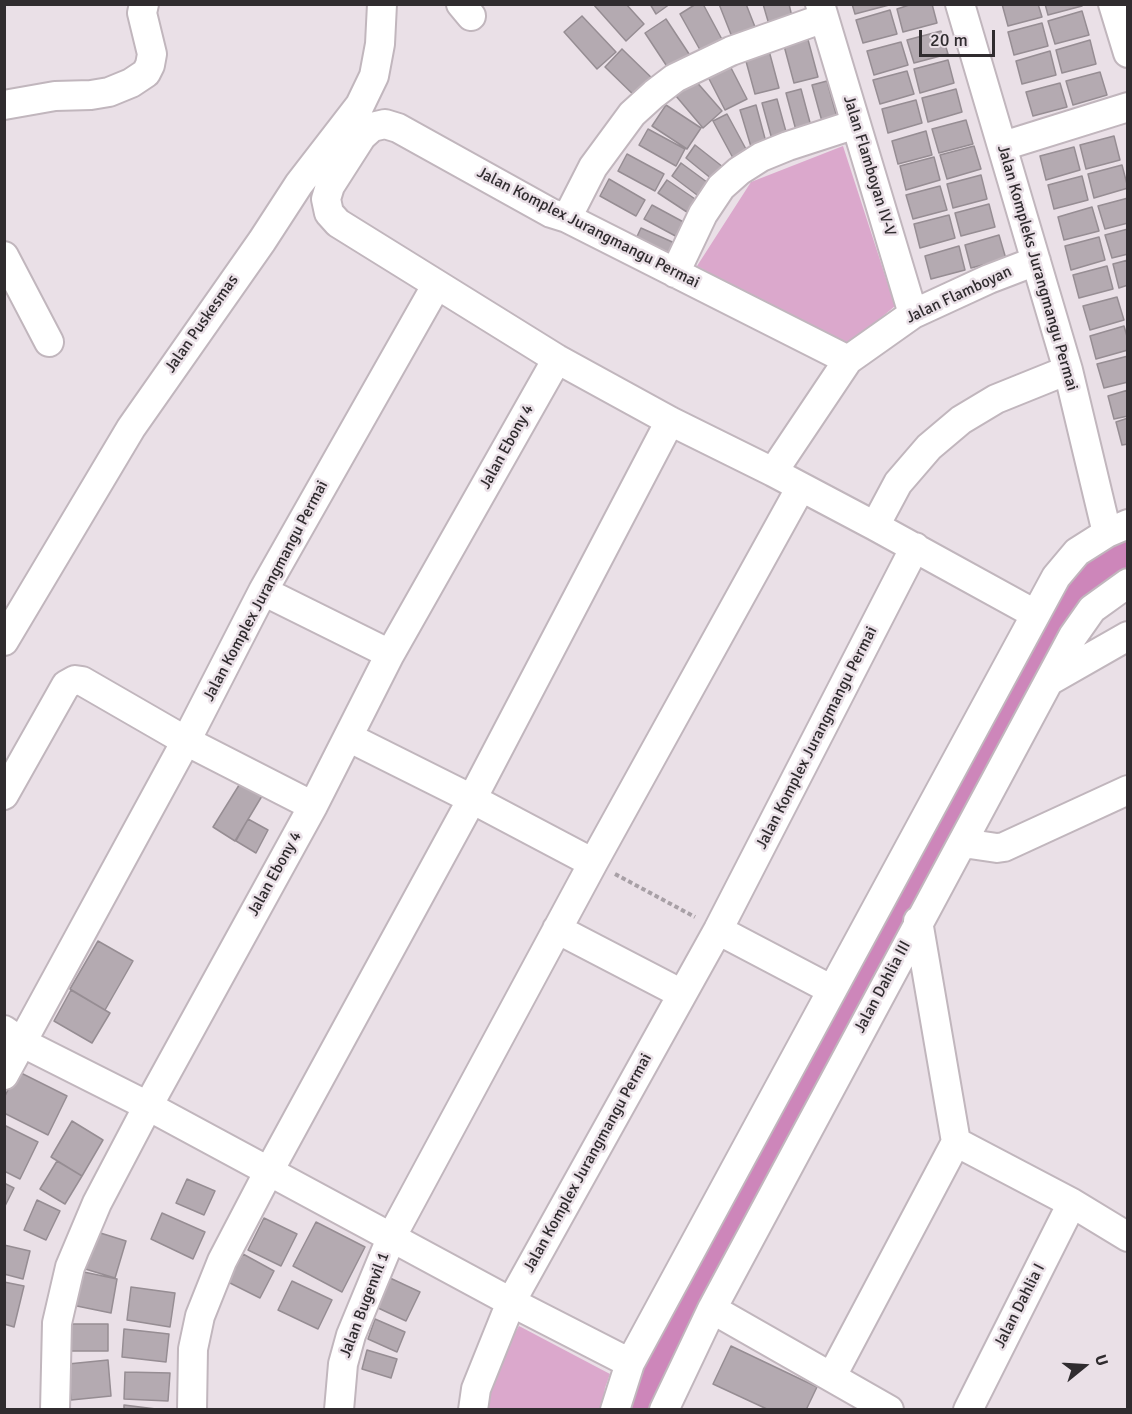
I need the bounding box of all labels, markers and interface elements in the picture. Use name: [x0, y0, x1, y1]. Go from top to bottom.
scale bar: [922, 18, 998, 56]
text: 20 m: [930, 29, 968, 51]
street label: Jalan Flamboyan IV-V: [839, 94, 899, 238]
street label: Jalan Kompleks Jurangmangu Permai: [993, 143, 1081, 393]
street label: Jalan Komplex Jurangmangu Permai: [473, 163, 703, 293]
street label: Jalan Flamboyan: [903, 262, 1015, 328]
street label: Jalan Puskesmas: [161, 271, 243, 377]
street label: Jalan Ebony 4: [476, 401, 538, 493]
street label: Jalan Komplex Jurangmangu Permai: [199, 477, 333, 705]
street label: Jalan Komplex Jurangmangu Permai: [752, 623, 882, 853]
street label: Jalan Ebony 4: [244, 828, 306, 920]
street label: Jalan Dahlia III: [851, 938, 915, 1036]
street label: Jalan Komplex Jurangmangu Permai: [520, 1050, 656, 1276]
street label: Jalan Bugenvil 1: [336, 1249, 394, 1361]
street label: Jalan Dahlia I: [991, 1261, 1049, 1351]
north arrow: [1054, 1336, 1114, 1396]
text: U: [1090, 1352, 1112, 1369]

